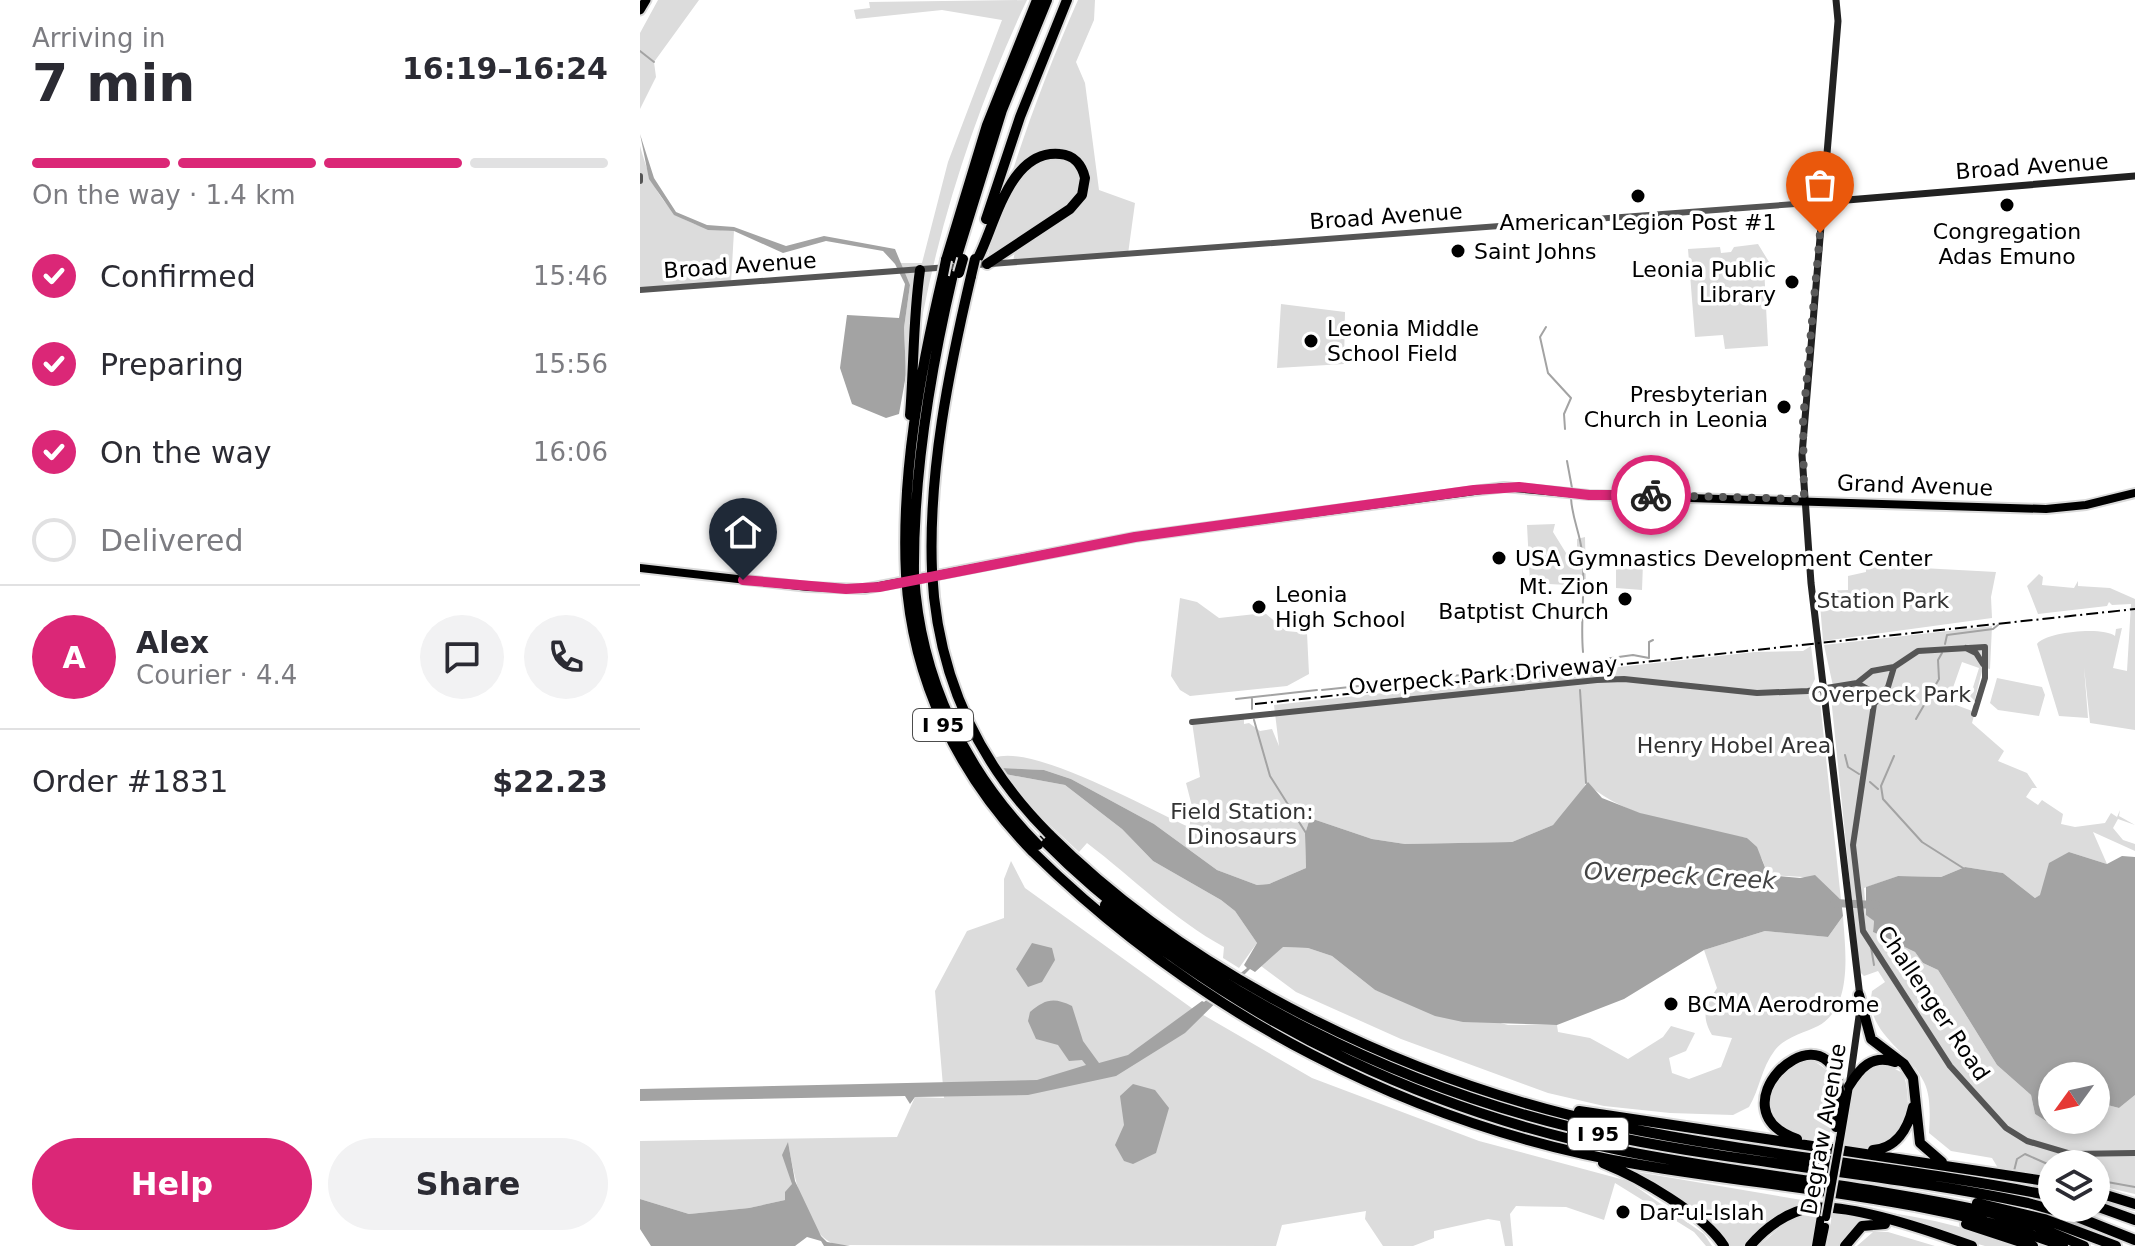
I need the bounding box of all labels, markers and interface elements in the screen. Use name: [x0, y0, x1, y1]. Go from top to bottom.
text: Arriving in: [32, 23, 166, 53]
text: 16:19–16:24: [402, 51, 608, 86]
text: 7 min: [32, 53, 195, 113]
street label: Broad Avenue: [1955, 149, 2109, 184]
pin: [1786, 151, 1854, 233]
icon: bag: [1798, 163, 1842, 207]
text: On the way · 1.4 km: [32, 180, 296, 210]
marker: American Legion Post #1: [1629, 187, 1647, 205]
marker: Congregation Adas Emuno: [1998, 196, 2016, 214]
street label: Broad Avenue: [1309, 199, 1463, 234]
place label: American Legion Post #1: [1499, 210, 1777, 235]
place label: Congregation Adas Emuno: [1933, 219, 2081, 269]
place label: Saint Johns: [1474, 239, 1596, 264]
marker: Saint Johns: [1449, 242, 1467, 260]
street label: Broad Avenue: [663, 248, 817, 283]
icon: check: [32, 254, 76, 298]
place label: Leonia Public Library: [1631, 257, 1776, 307]
text: Confirmed: [100, 259, 256, 294]
text: 15:46: [533, 261, 608, 291]
marker: Leonia Public Library: [1783, 273, 1801, 291]
place label: Leonia Middle School Field: [1327, 316, 1479, 366]
marker: Leonia Middle School Field: [1302, 332, 1320, 350]
icon: check: [32, 342, 76, 386]
text: Preparing: [100, 347, 244, 382]
text: 15:56: [533, 349, 608, 379]
place label: Presbyterian Church in Leonia: [1584, 382, 1768, 432]
marker: Presbyterian Church in Leonia: [1775, 398, 1793, 416]
icon: check: [32, 430, 76, 474]
text: On the way: [100, 435, 272, 470]
text: 16:06: [533, 437, 608, 467]
courier: [1611, 455, 1691, 535]
street label: Grand Avenue: [1836, 470, 1993, 501]
icon: bike: [1629, 473, 1673, 517]
pin: [709, 498, 777, 580]
icon: home: [721, 510, 765, 554]
text: Delivered: [100, 523, 244, 558]
place label: USA Gymnastics Development Center: [1515, 546, 1933, 571]
marker: USA Gymnastics Development Center: [1490, 549, 1508, 567]
place label: Mt. Zion Batptist Church: [1438, 574, 1609, 624]
place label: Leonia High School: [1275, 582, 1406, 632]
park label: Station Park: [1817, 588, 1950, 613]
marker: Mt. Zion Batptist Church: [1616, 590, 1634, 608]
marker: Leonia High School: [1250, 598, 1268, 616]
button: chat: [420, 615, 504, 699]
button: phone: [524, 615, 608, 699]
text: Alex: [136, 625, 209, 660]
text: A: [62, 640, 86, 675]
street label: Overpeck Park Driveway: [1347, 651, 1619, 700]
text: Courier · 4.4: [136, 660, 297, 690]
park label: Overpeck Park: [1811, 682, 1971, 707]
road number: I 95: [913, 709, 973, 741]
park label: Henry Hobel Area: [1637, 733, 1831, 758]
text: Order #1831: [32, 764, 228, 799]
text: $22.23: [492, 764, 608, 799]
park label: Field Station: Dinosaurs: [1170, 799, 1314, 849]
water label: Overpeck Creek: [1583, 857, 1778, 895]
street label: Challenger Road: [1873, 921, 1995, 1085]
place label: BCMA Aerodrome: [1687, 992, 1879, 1017]
marker: BCMA Aerodrome: [1662, 995, 1680, 1013]
street label: Degraw Avenue: [1796, 1041, 1851, 1217]
north arrow: [2038, 1062, 2110, 1134]
map controls: [2038, 1062, 2110, 1222]
road number: I 95: [1568, 1118, 1628, 1150]
button: Help: [32, 1138, 312, 1230]
button: Share: [328, 1138, 608, 1230]
button: layers: [2038, 1150, 2110, 1222]
place label: Dar-ul-Islah: [1639, 1200, 1764, 1225]
marker: Dar-ul-Islah: [1614, 1203, 1632, 1221]

